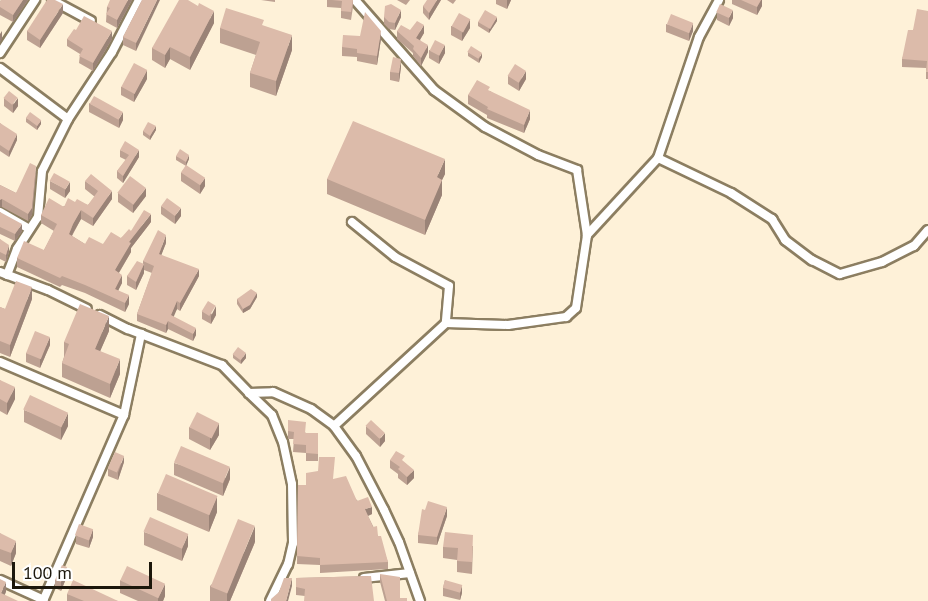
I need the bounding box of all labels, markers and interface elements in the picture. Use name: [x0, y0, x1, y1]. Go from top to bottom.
scale bar: [15, 550, 154, 588]
text: 100 m: [23, 561, 72, 584]

